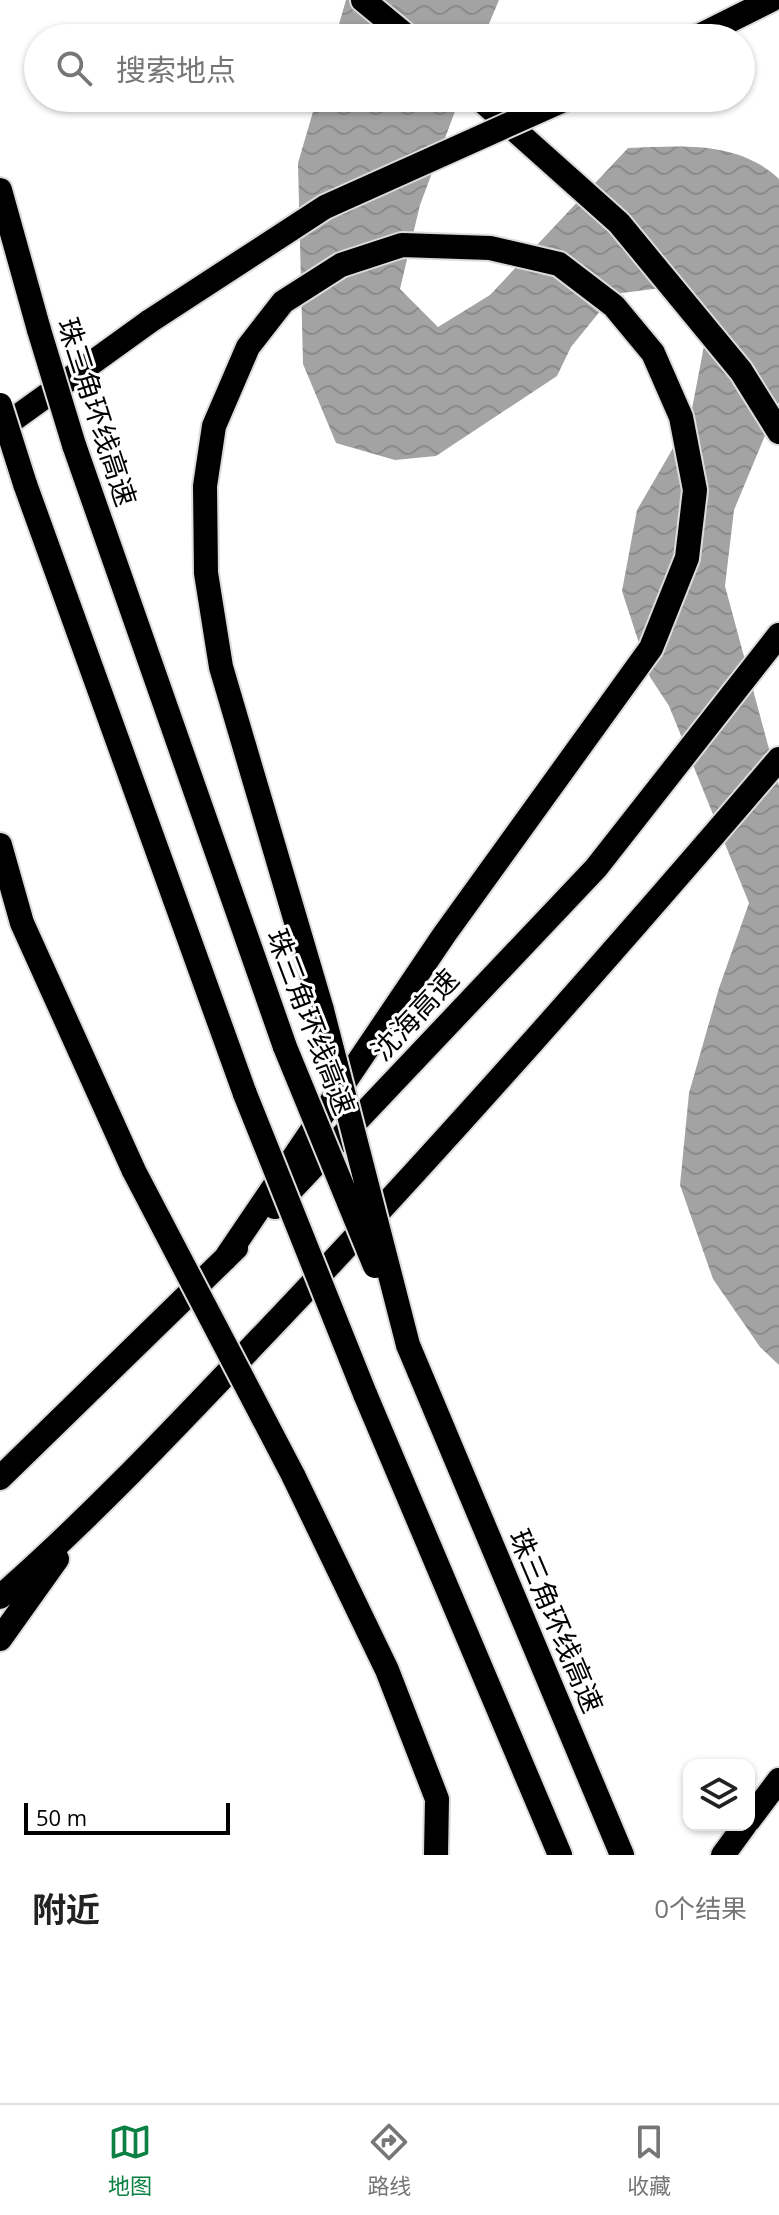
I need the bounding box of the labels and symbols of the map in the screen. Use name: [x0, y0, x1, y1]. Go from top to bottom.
street label: 珠三角环线高速: [50, 313, 146, 511]
street label: 珠三角环线高速: [259, 923, 365, 1120]
street label: 沈海高速: [362, 960, 466, 1068]
street label: 珠三角环线高速: [501, 1523, 613, 1718]
scale bar: [24, 1799, 230, 1835]

